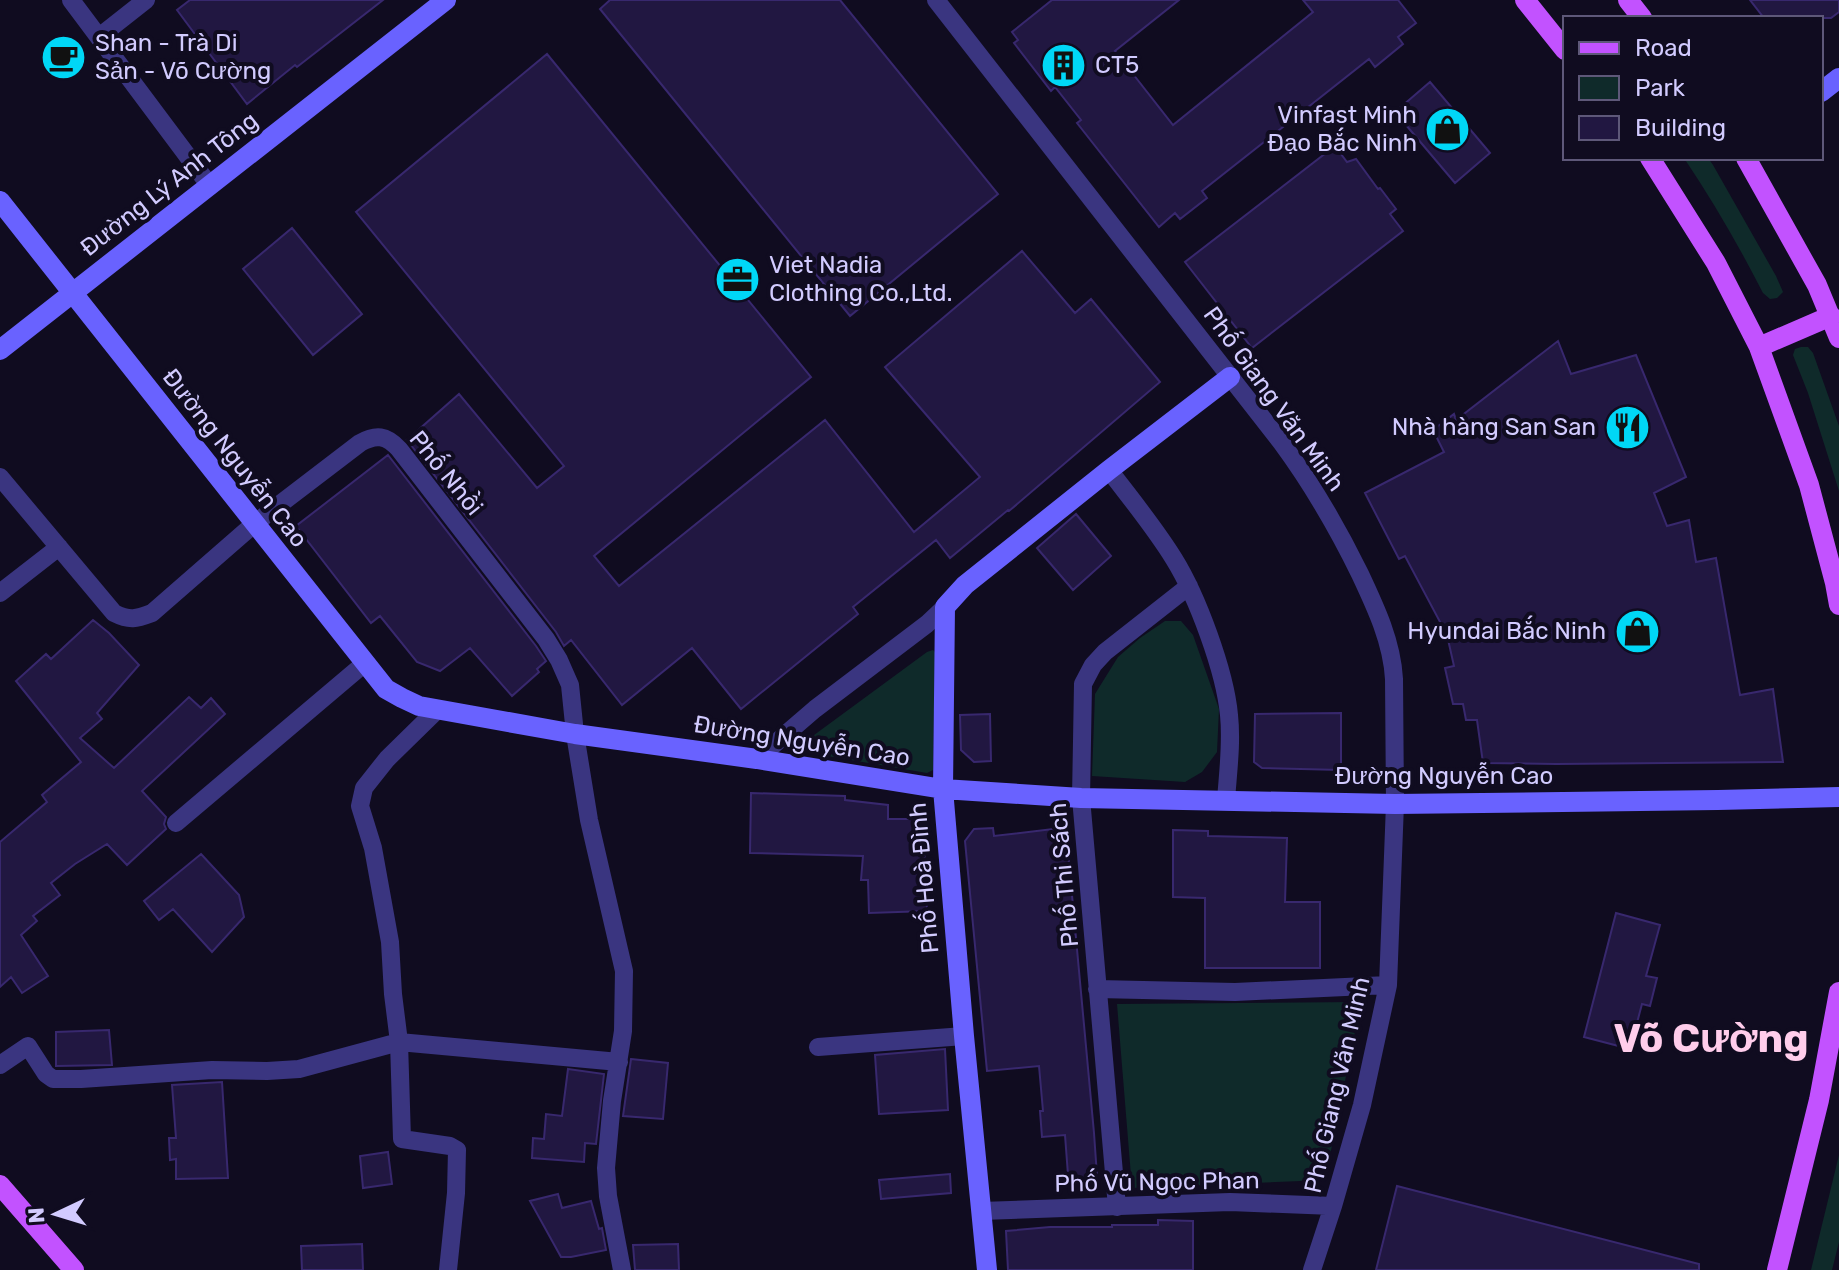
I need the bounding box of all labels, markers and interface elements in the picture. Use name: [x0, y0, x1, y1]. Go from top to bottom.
legend: [1563, 16, 1823, 160]
place label: Shan - Trà Di Sản - Võ Cường: [95, 29, 271, 85]
cafe icon: Shan - Trà Di Sản - Võ Cường: [40, 33, 88, 81]
text: Road: [1635, 34, 1692, 62]
building icon: CT5: [1040, 41, 1088, 89]
place label: CT5: [1095, 51, 1139, 79]
text: Park: [1635, 74, 1686, 102]
place label: Vinfast Minh Đạo Bắc Ninh: [1267, 101, 1417, 157]
shop icon: Vinfast Minh Đạo Bắc Ninh: [1424, 105, 1472, 153]
street label: Đường Lý Anh Tông: [75, 106, 263, 262]
text: Building: [1635, 114, 1726, 142]
place label: Viet Nadia Clothing Co.,Ltd.: [769, 251, 952, 307]
office icon: Viet Nadia Clothing Co.,Ltd.: [714, 255, 762, 303]
street label: Phố Giang Văn Minh: [1198, 300, 1352, 497]
street label: Đường Nguyễn Cao: [157, 363, 313, 553]
restaurant icon: Nhà hàng San San: [1603, 403, 1651, 451]
place label: Nhà hàng San San: [1392, 413, 1596, 441]
street label: Phố Nhồi: [403, 424, 490, 521]
shop icon: Hyundai Bắc Ninh: [1613, 607, 1661, 655]
place label: Hyundai Bắc Ninh: [1407, 615, 1606, 645]
street label: Đường Nguyễn Cao: [692, 710, 912, 772]
street label: Đường Nguyễn Cao: [1335, 762, 1553, 790]
street label: Phố Hoà Đình: [901, 801, 945, 955]
street label: Phố Thi Sách: [1042, 802, 1084, 949]
street label: Phố Giang Văn Minh: [1296, 974, 1376, 1196]
district label: Võ Cường: [1613, 1015, 1809, 1062]
street label: Phố Vũ Ngọc Phan: [1054, 1164, 1260, 1198]
north arrow: [16, 1174, 96, 1254]
text: N: [23, 1207, 51, 1224]

